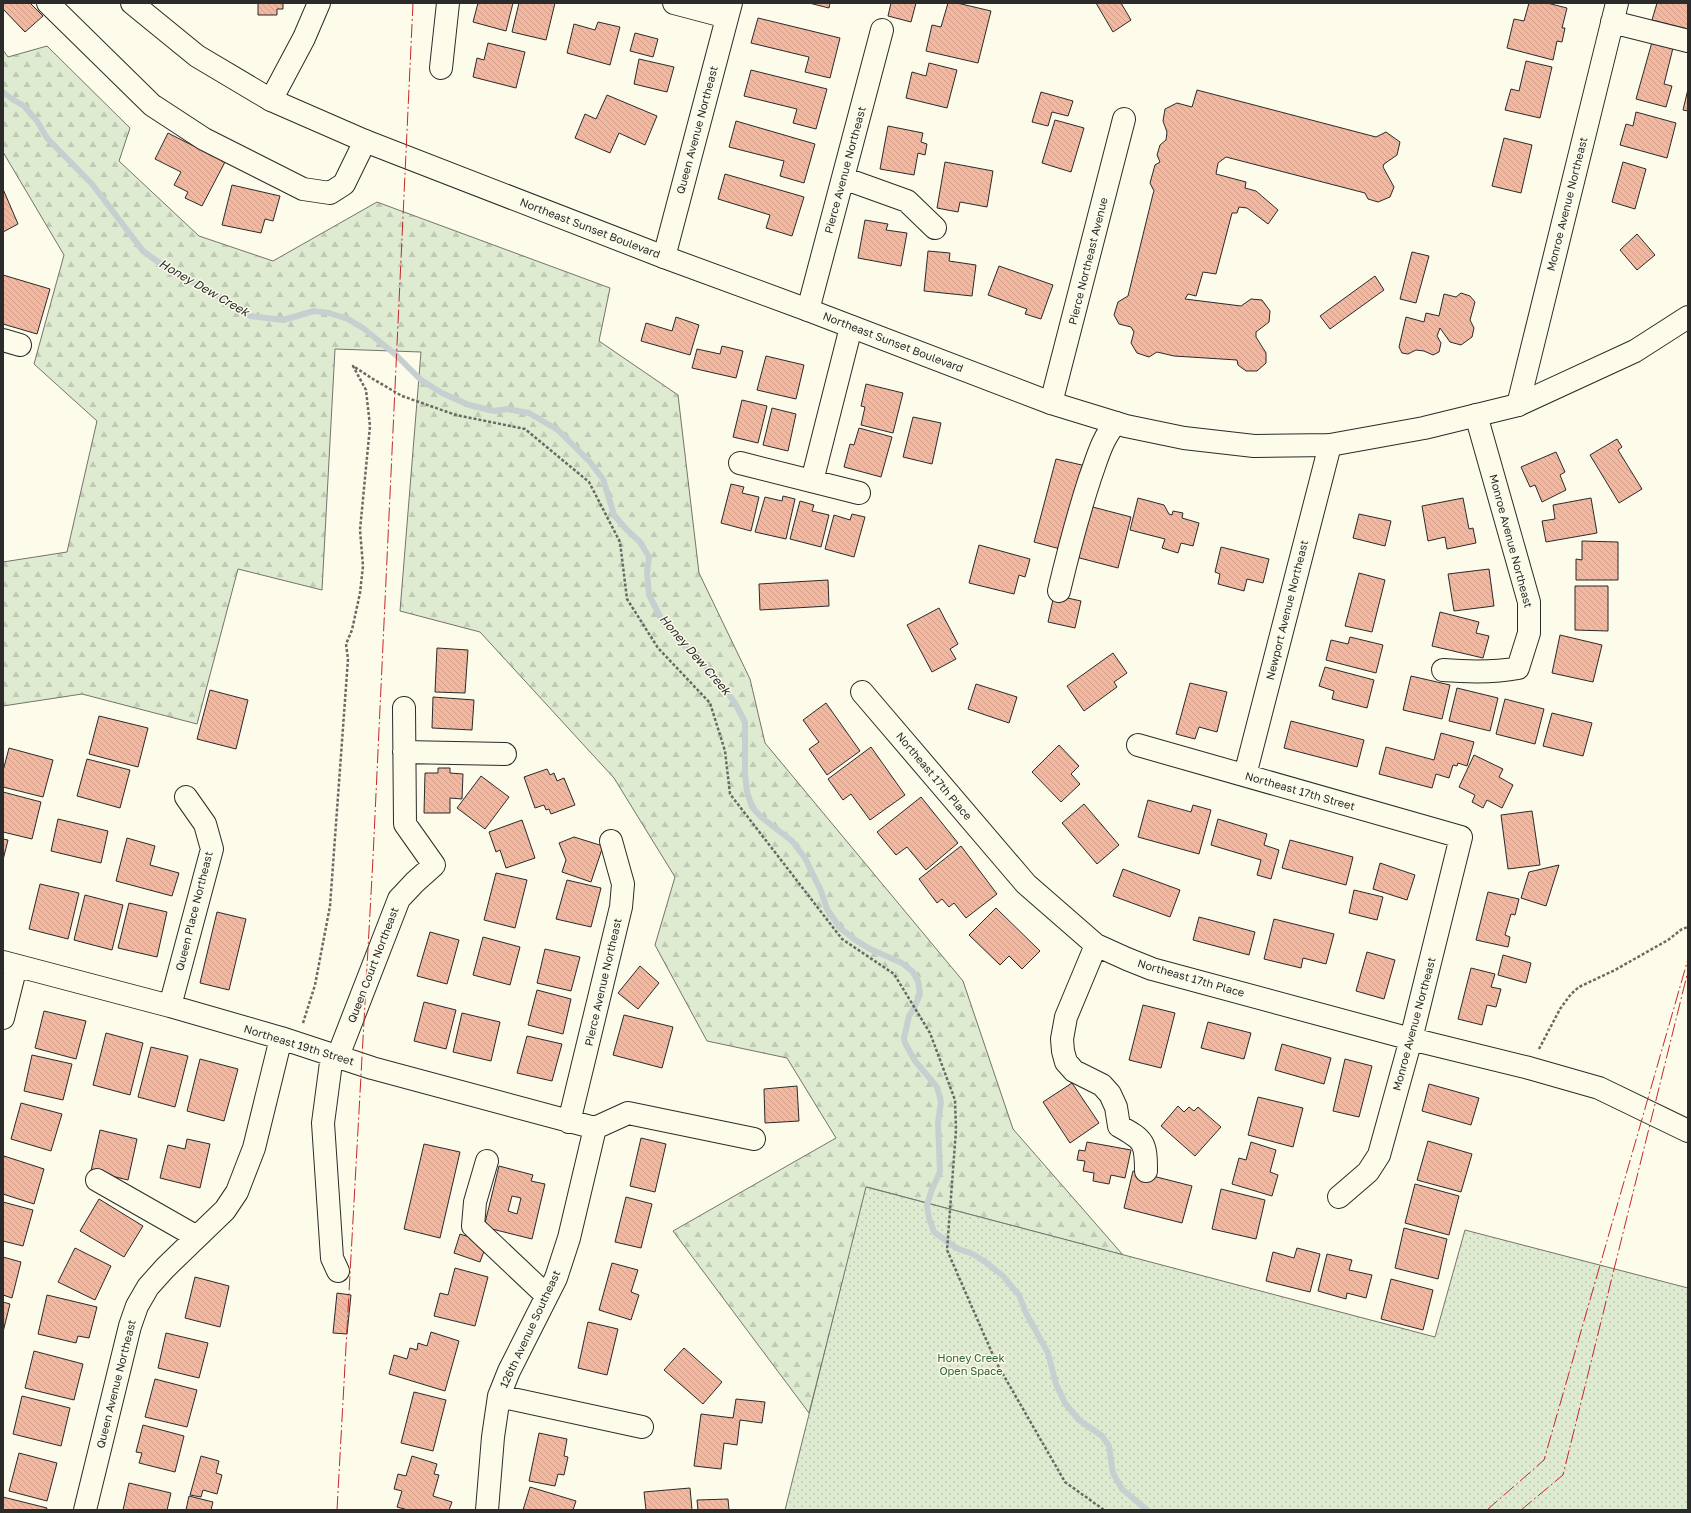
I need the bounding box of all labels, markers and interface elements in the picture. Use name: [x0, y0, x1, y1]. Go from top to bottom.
street label: Queen Avenue Northeast: [673, 64, 720, 195]
street label: Pierce Avenue Northeast: [821, 105, 868, 235]
street label: Monroe Avenue Northeast: [1544, 135, 1589, 272]
street label: Northeast Sunset Boulevard: [518, 195, 662, 260]
street label: Pierce Northeast Avenue: [1065, 196, 1110, 326]
water label: Honey Dew Creek: [157, 256, 253, 320]
street label: Northeast Sunset Boulevard: [821, 309, 965, 374]
street label: Monroe Avenue Northeast: [1487, 473, 1536, 609]
street label: Newport Avenue Northeast: [1263, 539, 1310, 681]
water label: Honey Dew Creek: [656, 611, 735, 699]
street label: Northeast 17th Place: [894, 729, 975, 822]
street label: Northeast 17th Street: [1244, 769, 1357, 812]
street label: Queen Place Northeast: [172, 850, 215, 972]
street label: Queen Court Northeast: [344, 905, 401, 1025]
street label: Pierce Avenue Northeast: [581, 917, 624, 1047]
street label: Northeast 17th Place: [1136, 956, 1246, 999]
street label: Monroe Avenue Northeast: [1389, 956, 1438, 1092]
street label: Northeast 19th Street: [242, 1022, 356, 1068]
street label: 126th Avenue Southeast: [497, 1268, 563, 1390]
street label: Queen Avenue Northeast: [93, 1318, 138, 1450]
park label: Honey Creek Open Space: [937, 1351, 1005, 1377]

